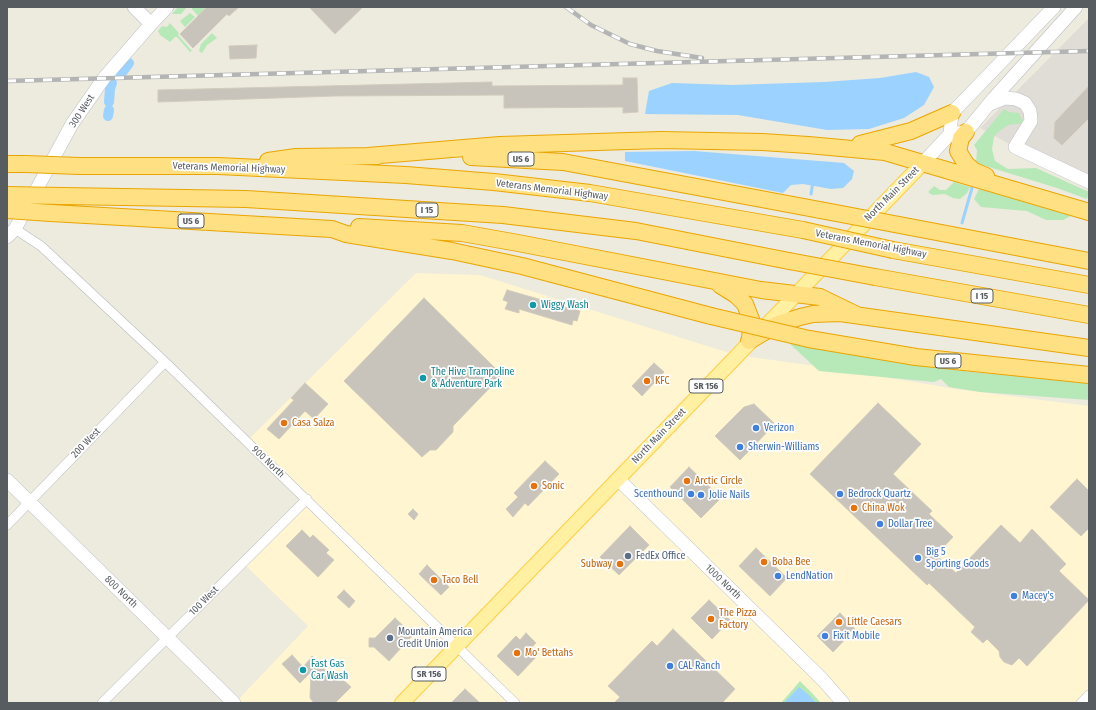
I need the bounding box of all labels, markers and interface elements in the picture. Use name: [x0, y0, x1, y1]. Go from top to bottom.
street label: 300 West: [67, 92, 97, 130]
road number: US 6: [508, 152, 534, 166]
street label: Veterans Memorial Highway: [172, 160, 286, 176]
street label: North Main Street: [862, 164, 922, 224]
street label: Veterans Memorial Highway: [495, 177, 609, 203]
road number: I 15: [416, 203, 438, 217]
road number: US 6: [178, 214, 204, 228]
street label: Veterans Memorial Highway: [814, 227, 928, 261]
road number: I 15: [971, 289, 993, 303]
place label: Wiggy Wash: [541, 299, 589, 311]
marker: Wiggy Wash: [528, 300, 538, 310]
road number: US 6: [935, 354, 961, 368]
place label: The Hive Trampoline & Adventure Park: [431, 366, 515, 390]
marker: The Hive Trampoline & Adventure Park: [418, 373, 428, 383]
place label: KFC: [655, 375, 670, 387]
marker: KFC: [642, 376, 652, 386]
road number: SR 156: [689, 379, 723, 393]
street label: North Main Street: [630, 406, 688, 466]
place label: Casa Salza: [292, 417, 334, 429]
marker: Casa Salza: [279, 418, 289, 428]
place label: Verizon: [764, 422, 794, 434]
marker: Verizon: [751, 423, 761, 433]
street label: 200 West: [69, 426, 103, 460]
place label: Sherwin-Williams: [748, 441, 819, 453]
marker: Sherwin-Williams: [735, 442, 745, 452]
street label: 900 North: [249, 443, 287, 481]
place label: Arctic Circle: [695, 475, 743, 487]
marker: Arctic Circle: [682, 476, 692, 486]
place label: Sonic: [542, 480, 564, 492]
marker: Sonic: [529, 481, 539, 491]
place label: Scenthound: [634, 488, 683, 500]
place label: Bedrock Quartz: [848, 488, 911, 500]
marker: Scenthound: [686, 489, 696, 499]
place label: Jolie Nails: [709, 489, 750, 501]
marker: Bedrock Quartz: [835, 489, 845, 499]
marker: Jolie Nails: [696, 490, 706, 500]
place label: China Wok: [862, 502, 905, 514]
marker: China Wok: [849, 503, 859, 513]
place label: Dollar Tree: [888, 518, 932, 530]
marker: Dollar Tree: [875, 519, 885, 529]
place label: Big 5 Sporting Goods: [926, 546, 989, 570]
place label: FedEx Office: [636, 550, 685, 562]
marker: FedEx Office: [623, 551, 633, 561]
marker: Big 5 Sporting Goods: [913, 553, 923, 563]
place label: Boba Bee: [772, 556, 811, 568]
marker: Boba Bee: [759, 557, 769, 567]
place label: Subway: [581, 558, 612, 570]
marker: Subway: [615, 559, 625, 569]
street label: 1000 North: [703, 562, 743, 602]
place label: LendNation: [786, 570, 833, 582]
marker: LendNation: [773, 571, 783, 581]
street label: 800 North: [102, 573, 140, 611]
place label: Taco Bell: [442, 574, 478, 586]
marker: Taco Bell: [429, 575, 439, 585]
street label: 100 West: [187, 584, 221, 618]
place label: Macey's: [1022, 590, 1054, 602]
marker: Macey's: [1009, 591, 1019, 601]
place label: The Pizza Factory: [719, 607, 757, 630]
marker: The Pizza Factory: [706, 614, 716, 624]
place label: Little Caesars: [847, 616, 902, 628]
marker: Little Caesars: [834, 617, 844, 627]
place label: Mountain America Credit Union: [398, 626, 472, 650]
place label: Fixit Mobile: [833, 630, 880, 642]
marker: Fixit Mobile: [820, 631, 830, 641]
marker: Mountain America Credit Union: [385, 633, 395, 643]
place label: Mo' Bettahs: [525, 647, 573, 659]
marker: Mo' Bettahs: [512, 648, 522, 658]
place label: Fast Gas Car Wash: [311, 658, 348, 682]
place label: CAL Ranch: [678, 660, 720, 672]
marker: CAL Ranch: [665, 661, 675, 671]
marker: Fast Gas Car Wash: [298, 665, 308, 675]
road number: SR 156: [412, 667, 446, 681]

